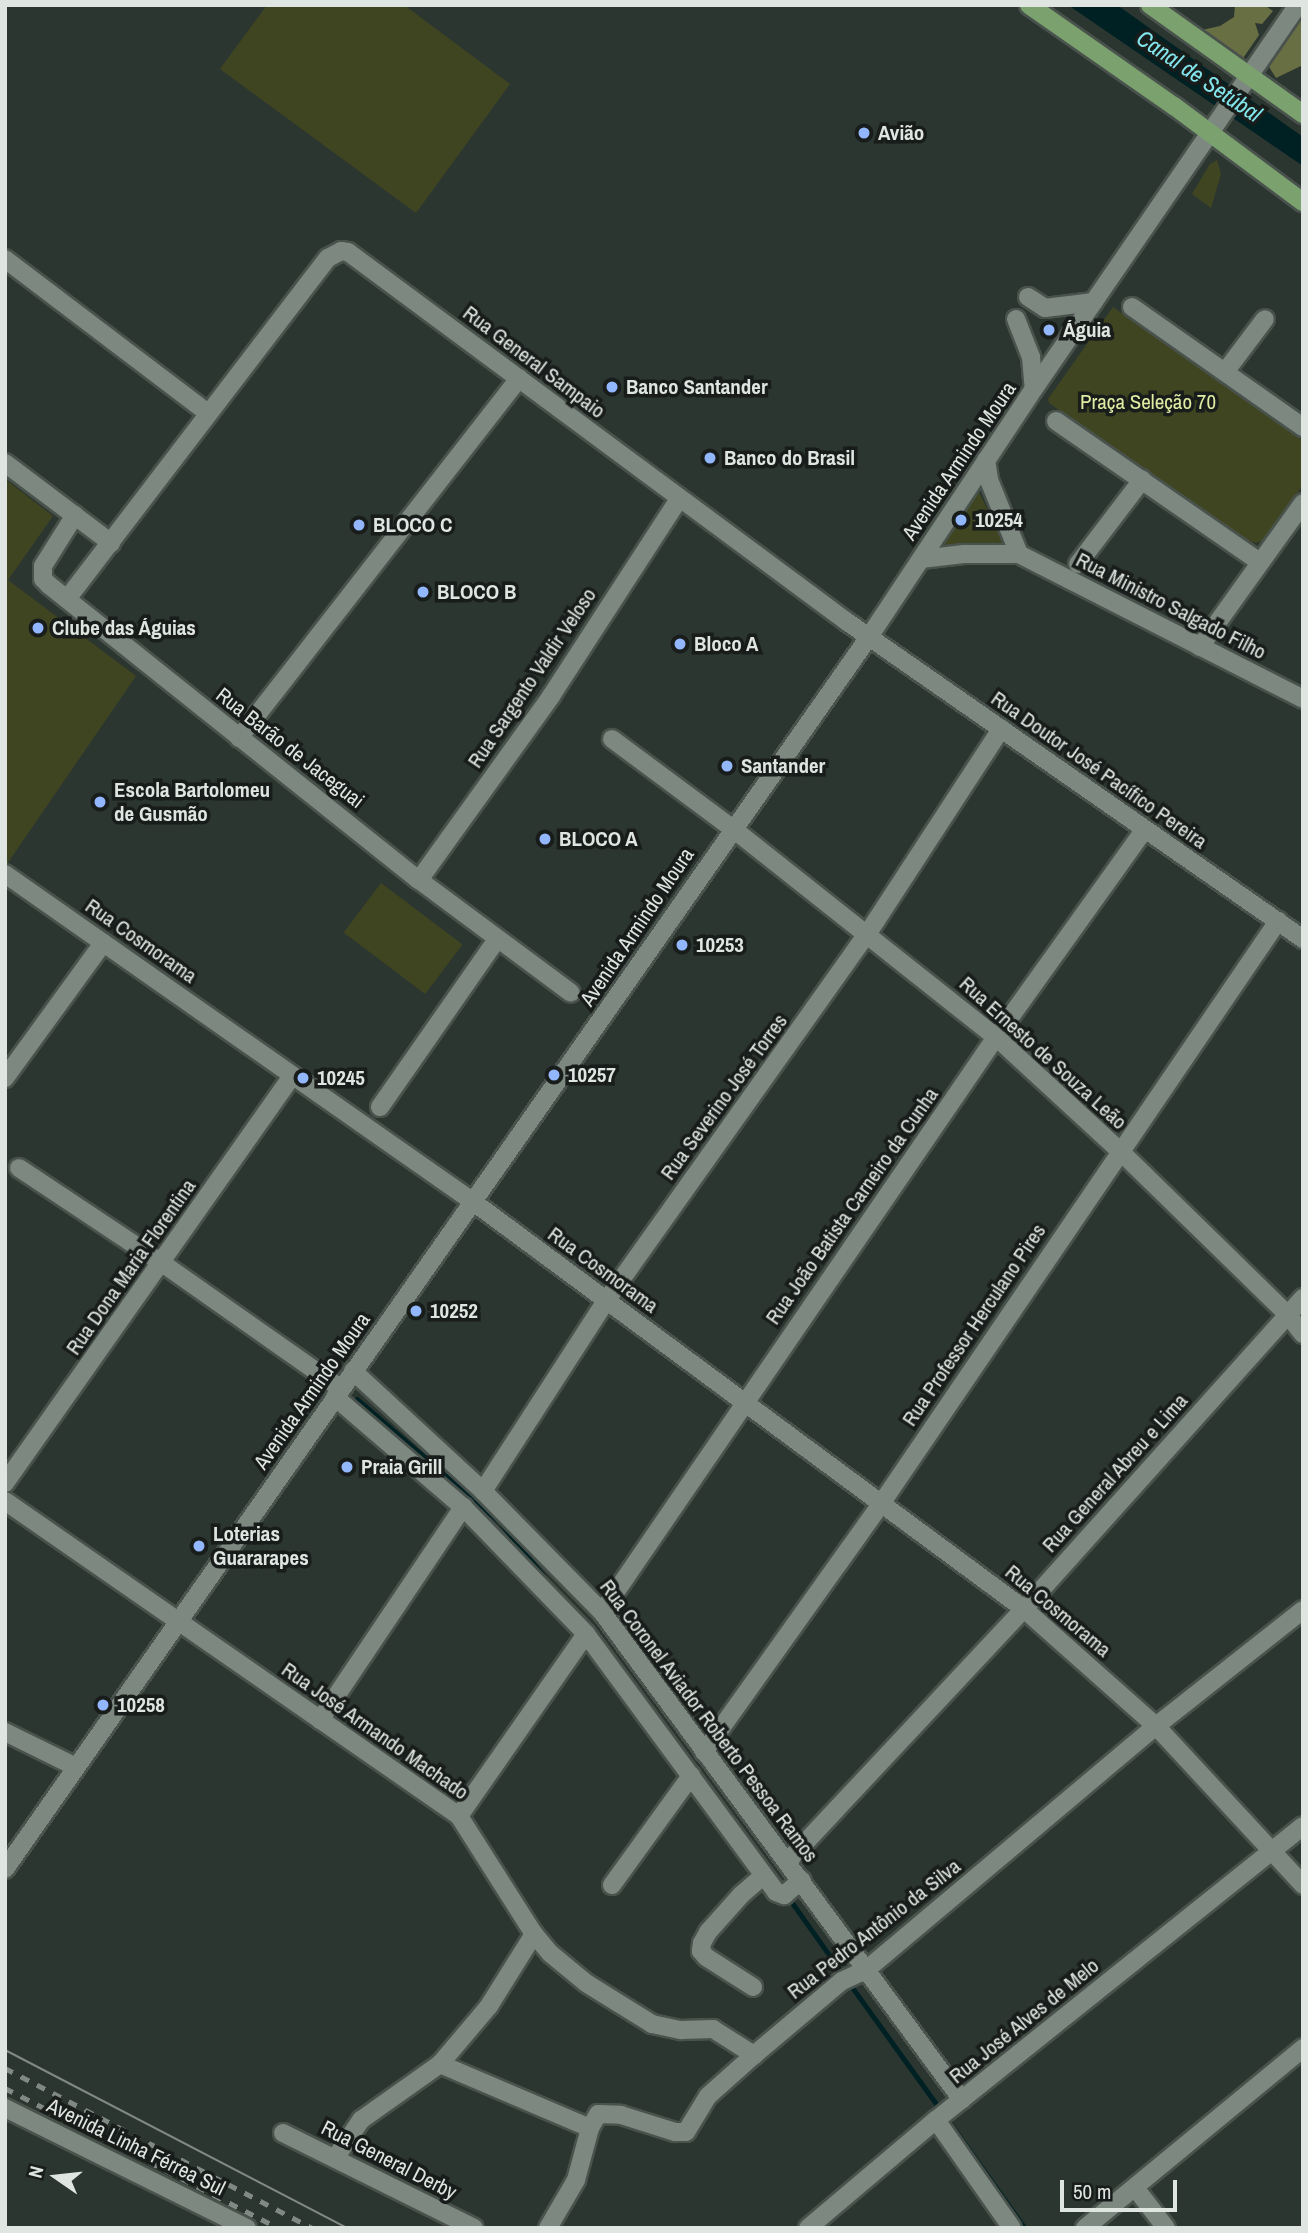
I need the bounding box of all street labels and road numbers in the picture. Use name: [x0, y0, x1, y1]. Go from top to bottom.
street label: Rua General Sampaio: [458, 300, 610, 424]
street label: Avenida Armindo Moura: [896, 377, 1022, 545]
street label: Rua Ministro Salgado Filho: [1072, 547, 1270, 665]
street label: Rua Sargento Valdir Veloso: [462, 583, 602, 773]
street label: Rua Barão de Jaceguai: [211, 682, 369, 814]
street label: Rua Doutor José Pacífico Pereira: [986, 686, 1212, 854]
street label: Avenida Armindo Moura: [574, 843, 700, 1011]
street label: Rua Cosmorama: [80, 893, 202, 989]
street label: Rua Ernesto de Souza Leão: [954, 971, 1132, 1135]
street label: Rua Severino José Torres: [655, 1009, 793, 1185]
street label: Rua João Batista Carneiro da Cunha: [760, 1083, 944, 1329]
street label: Rua Dona Maria Florentina: [61, 1174, 201, 1360]
street label: Rua Professor Herculano Pires: [897, 1219, 1051, 1431]
street label: Rua Cosmorama: [543, 1222, 663, 1318]
street label: Avenida Armindo Moura: [248, 1307, 376, 1475]
street label: Rua General Abreu e Lima: [1037, 1388, 1193, 1558]
street label: Rua Cosmorama: [1000, 1560, 1116, 1662]
street label: Rua Coronel Aviador Roberto Pessoa Ramos: [594, 1574, 824, 1868]
street label: Rua José Armando Machado: [276, 1657, 474, 1805]
street label: Rua Pedro Antônio da Silva: [782, 1853, 966, 2005]
street label: Rua José Alves de Melo: [944, 1953, 1104, 2089]
street label: Avenida Linha Férrea Sul: [43, 2093, 229, 2201]
street label: Rua General Derby: [317, 2115, 461, 2205]

